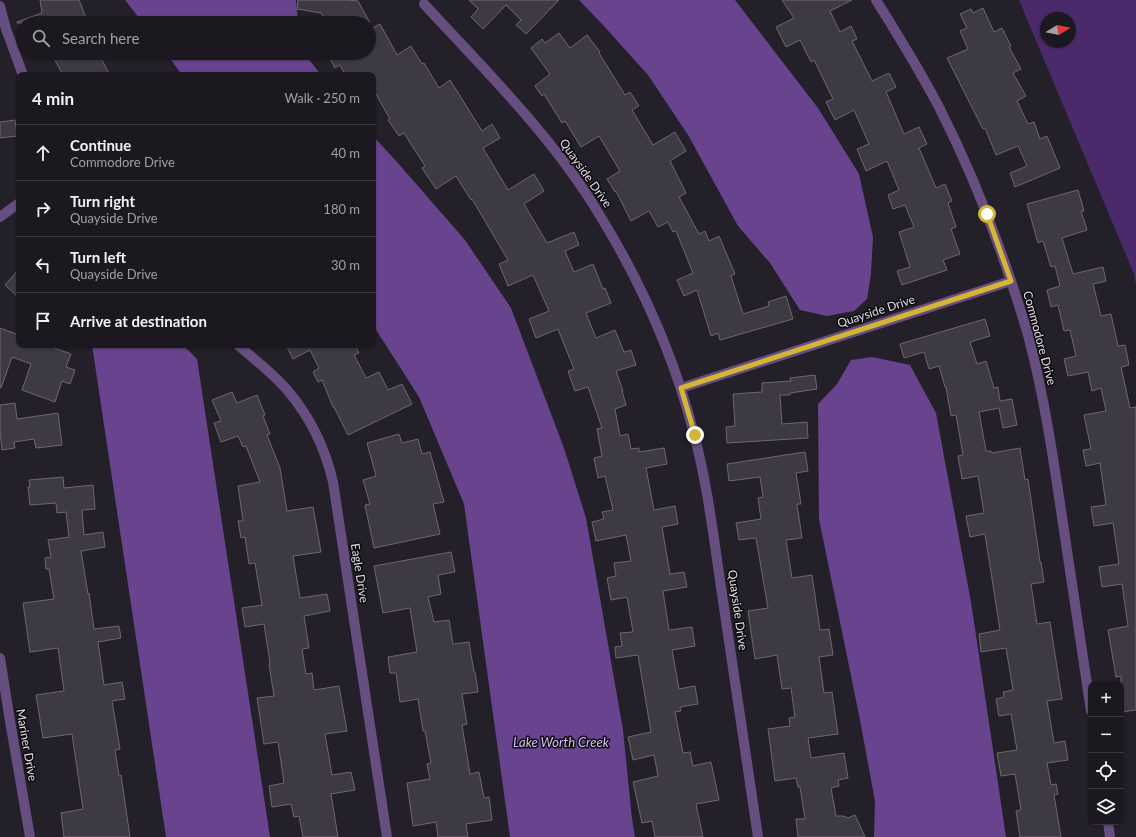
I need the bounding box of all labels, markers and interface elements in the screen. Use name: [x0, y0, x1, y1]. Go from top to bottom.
north arrow: [1040, 12, 1076, 48]
search box: [16, 16, 376, 60]
icon: search: [30, 27, 52, 49]
text: Search here: [62, 29, 139, 47]
text: 4 min: [32, 88, 74, 109]
text: Walk · 250 m: [284, 90, 360, 106]
text: Continue: [70, 136, 131, 154]
street label: Quayside Drive: [557, 136, 615, 210]
icon: ahead: [32, 142, 54, 164]
text: 40 m: [331, 145, 360, 161]
text: Commodore Drive: [70, 154, 175, 170]
text: Turn right: [70, 192, 135, 210]
icon: right: [32, 198, 54, 220]
text: 180 m: [323, 201, 360, 217]
route start: [978, 205, 996, 223]
text: Quayside Drive: [70, 210, 158, 226]
text: Turn left: [70, 248, 126, 266]
icon: left: [32, 254, 54, 276]
text: 30 m: [331, 257, 360, 273]
text: Quayside Drive: [70, 266, 158, 282]
street label: Commodore Drive: [1020, 289, 1060, 387]
street label: Quayside Drive: [835, 291, 917, 331]
icon: arrive: [32, 310, 54, 332]
text: Arrive at destination: [70, 312, 207, 330]
route end: [686, 426, 704, 444]
street label: Eagle Drive: [348, 542, 372, 604]
street label: Quayside Drive: [725, 569, 751, 651]
map controls: [1088, 681, 1124, 825]
button: +: [1088, 681, 1124, 717]
street label: Mariner Drive: [13, 708, 41, 782]
button: −: [1088, 717, 1124, 753]
water label: Lake Worth Creek: [513, 734, 610, 750]
button: locate: [1088, 753, 1124, 789]
button: layers: [1088, 789, 1124, 825]

